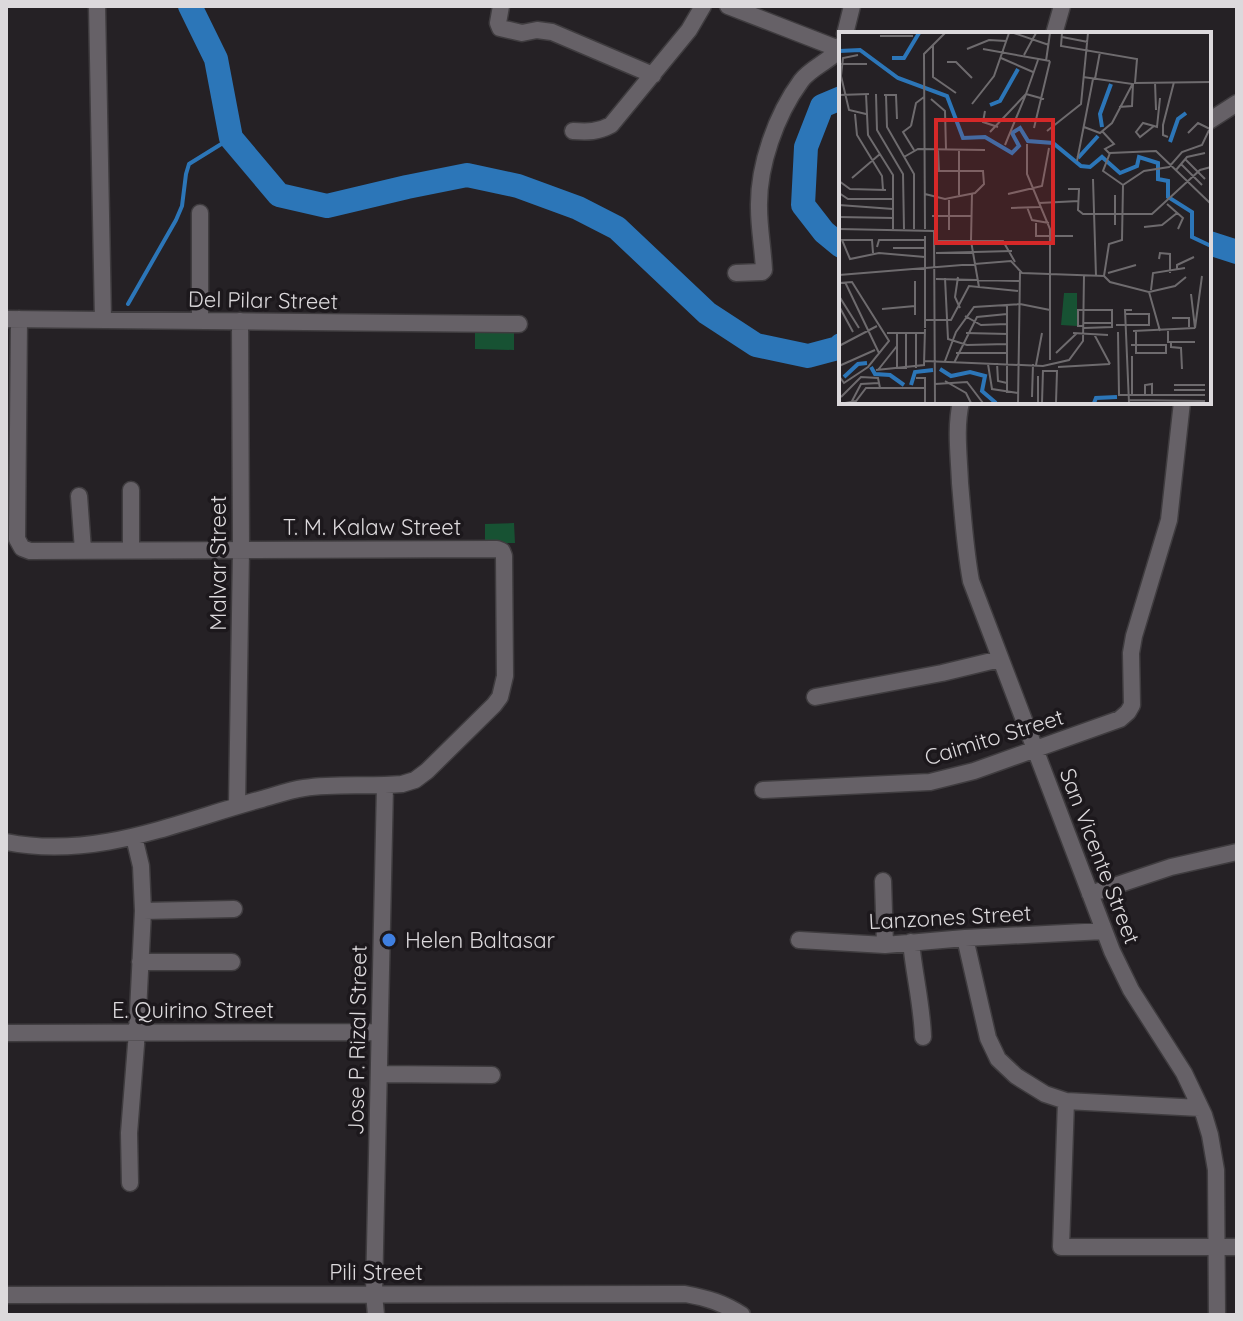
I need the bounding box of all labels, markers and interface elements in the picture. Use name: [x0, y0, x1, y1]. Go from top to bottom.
inset map: [839, 32, 1211, 404]
street label: Del Pilar Street: [188, 285, 338, 315]
street label: Malvar Street: [204, 495, 232, 631]
street label: T. M. Kalaw Street: [283, 513, 461, 541]
street label: Caimito Street: [921, 703, 1067, 771]
street label: San Vicente Street: [1054, 764, 1146, 948]
street label: Lanzones Street: [868, 899, 1032, 935]
place label: Helen Baltasar: [405, 926, 556, 954]
marker: Helen Baltasar: [380, 931, 398, 949]
street label: Jose P. Rizal Street: [341, 945, 373, 1135]
street label: E. Quirino Street: [112, 996, 274, 1024]
street label: Pili Street: [329, 1258, 423, 1286]

